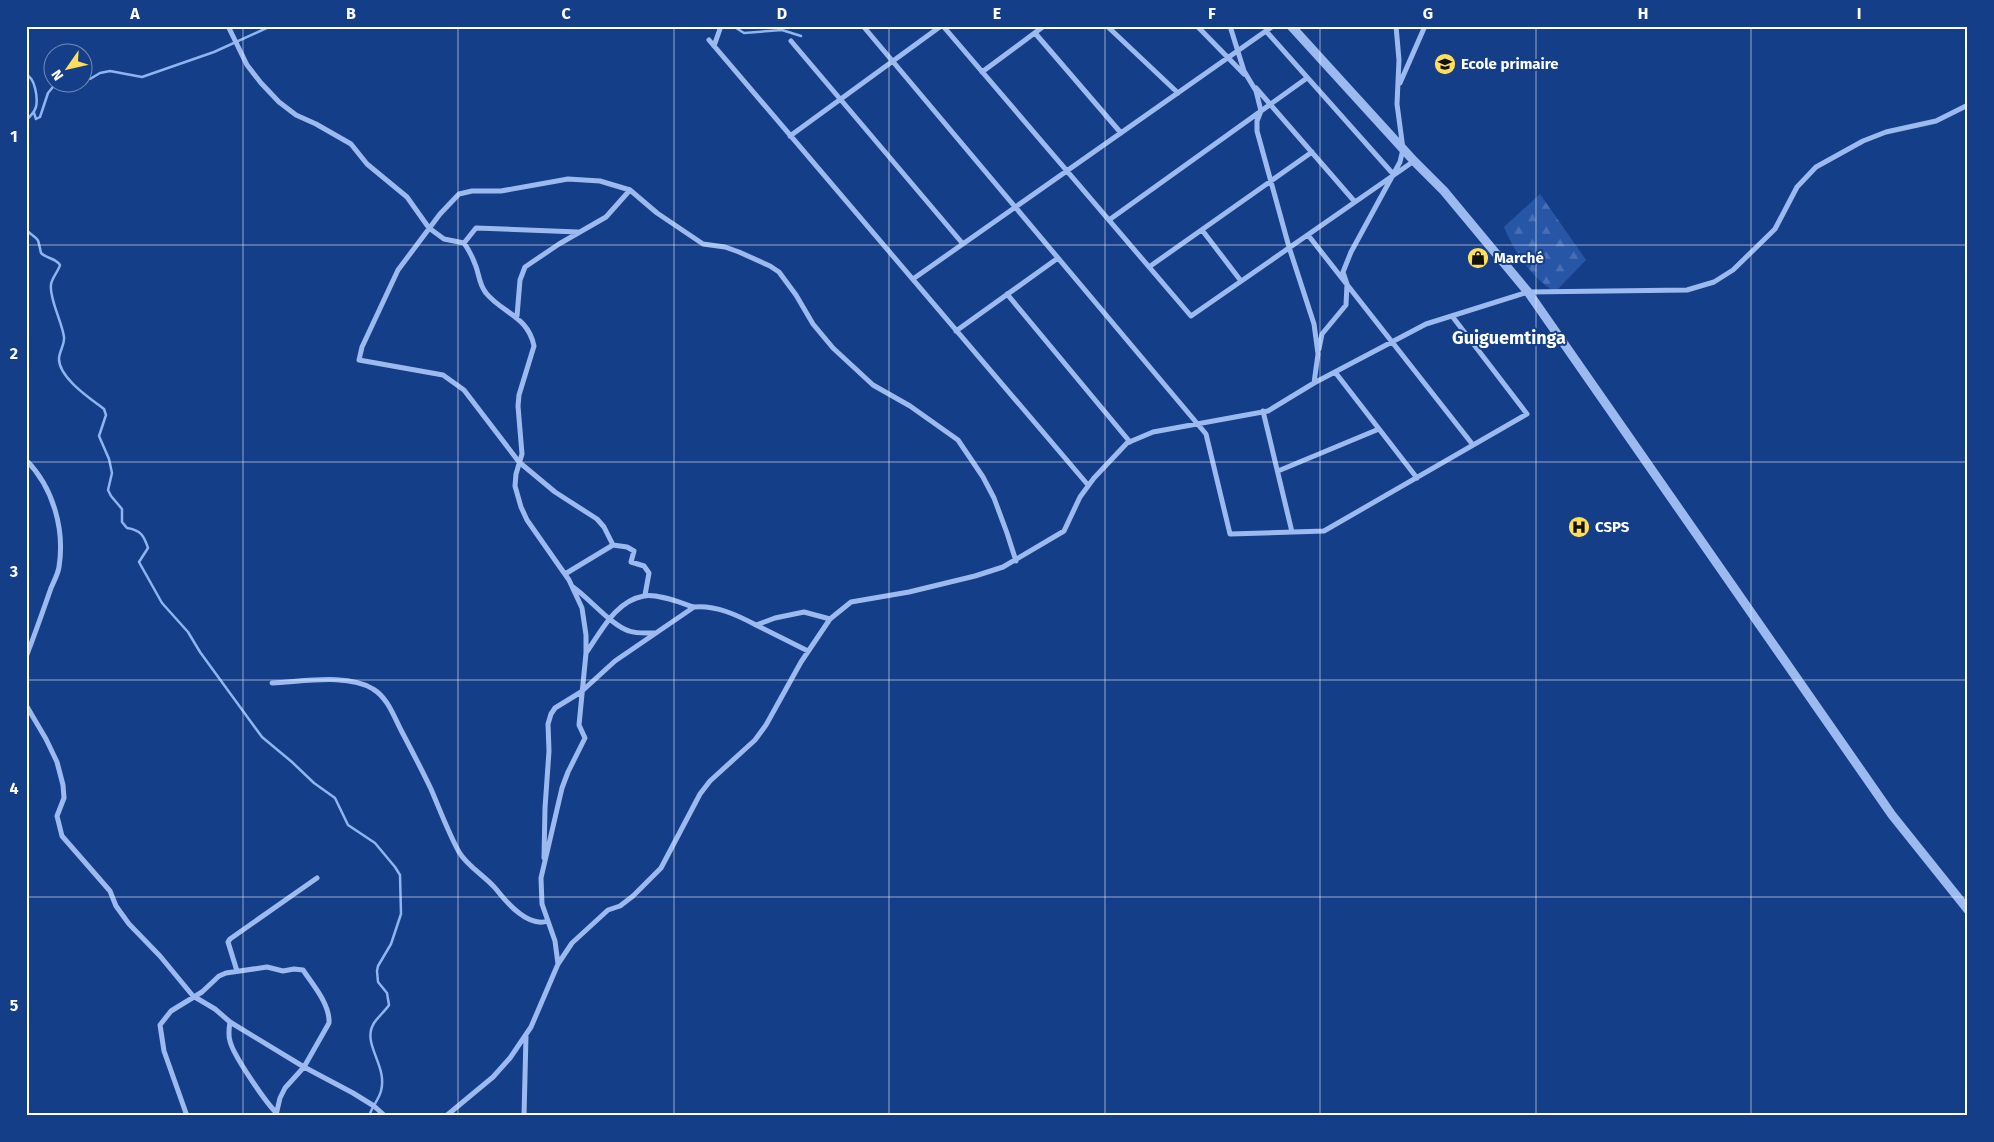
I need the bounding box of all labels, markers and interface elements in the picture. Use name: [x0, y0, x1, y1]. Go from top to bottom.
text: A: [129, 4, 140, 23]
text: B: [346, 4, 356, 23]
text: C: [561, 4, 571, 23]
text: D: [777, 4, 787, 23]
text: E: [993, 4, 1001, 23]
text: F: [1208, 4, 1216, 23]
text: G: [1423, 4, 1433, 23]
text: H: [1638, 4, 1648, 23]
text: I: [1857, 4, 1861, 23]
north arrow: [42, 42, 92, 92]
school or university icon: Ecole primaire: [1433, 52, 1457, 76]
place label: Ecole primaire: [1461, 55, 1559, 73]
text: N: [48, 66, 67, 84]
text: 1: [10, 127, 18, 146]
shop icon: Marché: [1466, 246, 1490, 270]
place label: Marché: [1494, 249, 1544, 267]
district label: Guiguemtinga: [1452, 327, 1566, 349]
text: 2: [10, 344, 18, 363]
hospital icon: CSPS: [1567, 515, 1591, 539]
place label: CSPS: [1595, 518, 1630, 536]
text: 3: [9, 562, 18, 581]
text: 4: [9, 779, 19, 798]
text: 5: [10, 996, 19, 1015]

